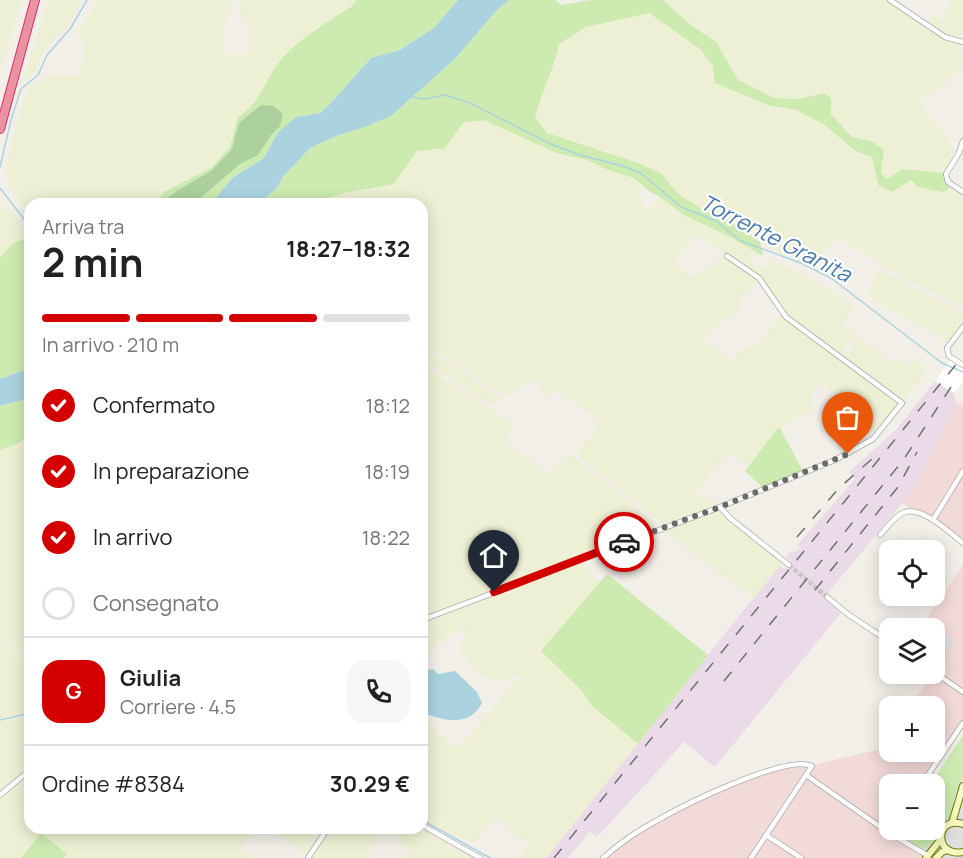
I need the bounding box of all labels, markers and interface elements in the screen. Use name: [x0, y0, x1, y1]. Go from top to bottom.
water label: Torrente Granita: [695, 187, 858, 290]
text: Arriva tra: [42, 213, 124, 240]
text: 18:27–18:32: [286, 234, 410, 264]
text: 2 min: [42, 235, 143, 289]
text: In arrivo · 210 m: [42, 331, 179, 358]
icon: check: [42, 389, 75, 422]
text: Confermato: [93, 390, 215, 420]
text: 18:12: [365, 392, 410, 419]
pin: [822, 392, 873, 454]
icon: bag: [831, 401, 864, 434]
icon: check: [42, 455, 75, 488]
text: In preparazione: [93, 456, 249, 486]
text: 18:19: [364, 458, 410, 485]
courier: [594, 512, 654, 572]
icon: check: [42, 521, 75, 554]
text: In arrivo: [93, 522, 173, 552]
text: 18:22: [362, 524, 410, 551]
icon: car: [608, 526, 641, 559]
pin: [468, 530, 519, 592]
icon: home: [477, 539, 510, 572]
map controls: [879, 540, 945, 840]
button: locate: [879, 540, 945, 606]
text: Consegnato: [93, 588, 219, 618]
button: layers: [879, 618, 945, 684]
button: phone: [347, 660, 410, 723]
text: Giulia: [120, 663, 181, 693]
text: G: [65, 676, 82, 706]
text: Corriere · 4.5: [120, 693, 236, 720]
button: +: [879, 696, 945, 762]
text: Ordine #8384: [42, 769, 185, 799]
text: 30.29 €: [330, 769, 410, 799]
button: −: [879, 774, 945, 840]

